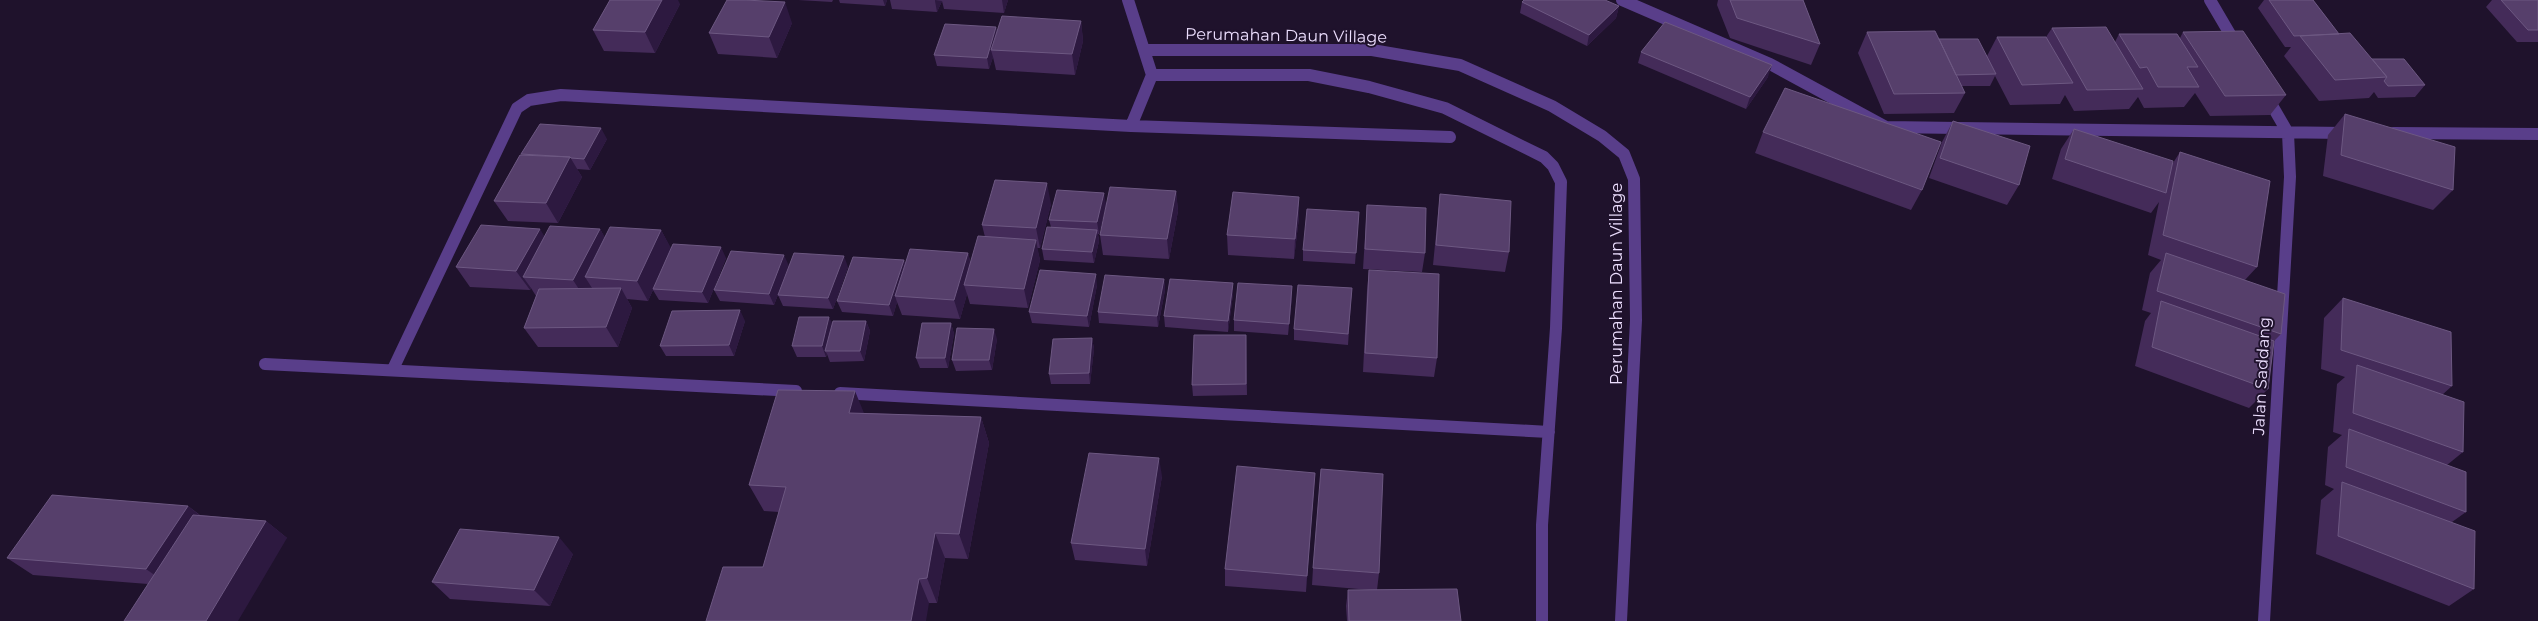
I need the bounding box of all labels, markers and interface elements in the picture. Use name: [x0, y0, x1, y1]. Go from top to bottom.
street label: Perumahan Daun Village: [1185, 24, 1387, 47]
street label: Perumahan Daun Village: [1607, 183, 1626, 385]
street label: Jalan Saddang: [2249, 316, 2274, 437]

